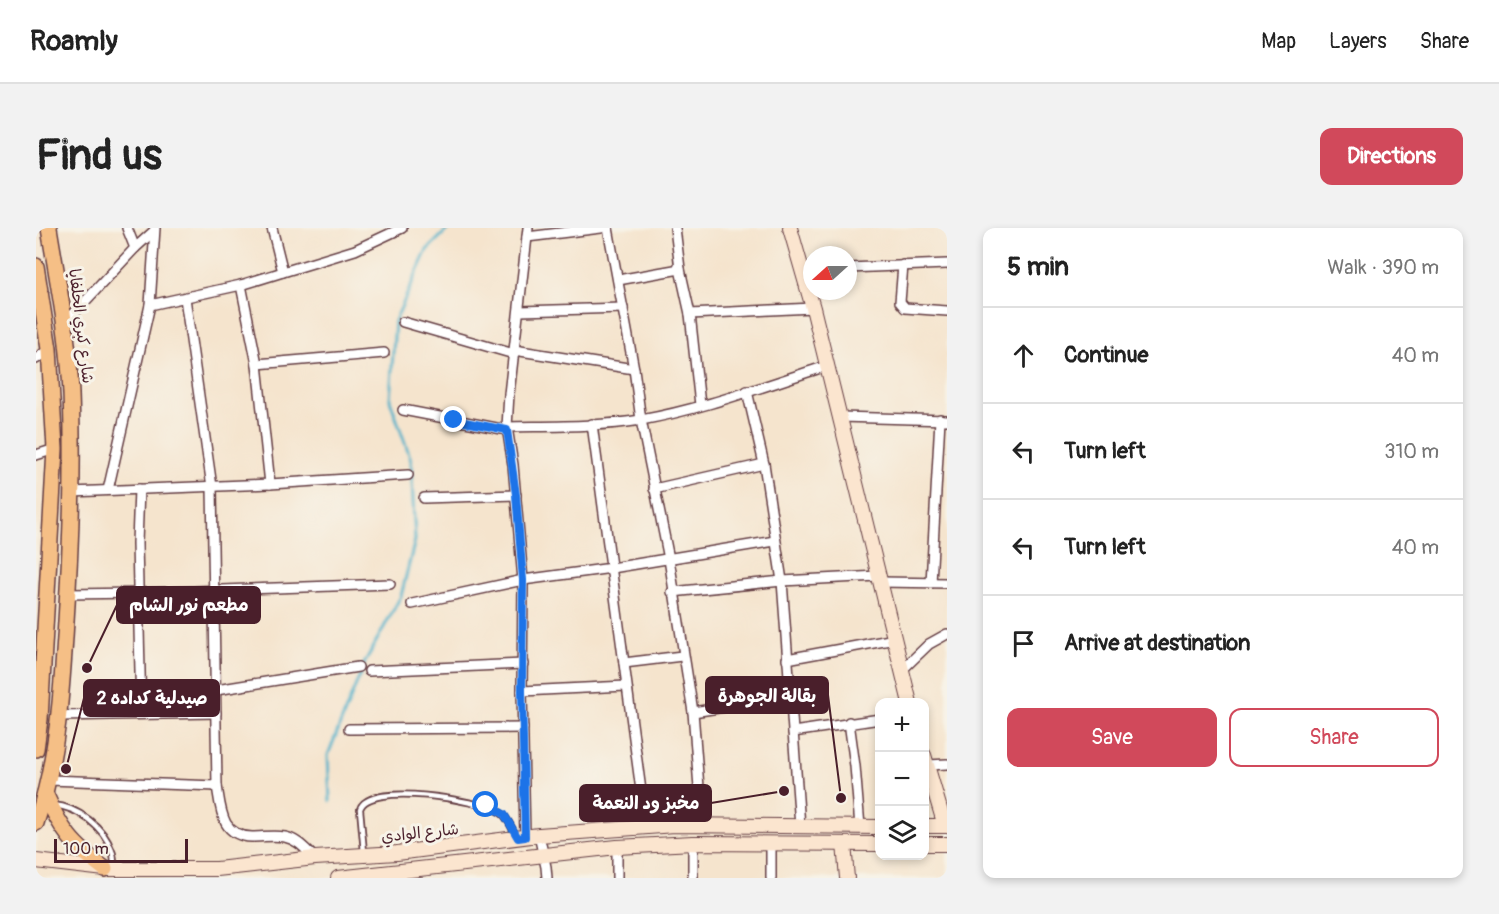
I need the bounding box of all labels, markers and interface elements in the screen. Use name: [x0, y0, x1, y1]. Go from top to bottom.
text: Roamly: [30, 24, 118, 59]
text: Map: [1261, 28, 1296, 55]
text: Layers: [1329, 28, 1387, 55]
text: Share: [1420, 28, 1469, 55]
button: Directions: [1320, 128, 1463, 185]
text: Find us: [36, 130, 162, 182]
north arrow: [803, 246, 857, 300]
text: 5 min: [1007, 251, 1069, 283]
text: Walk · 390 m: [1327, 255, 1439, 280]
street label: شارع كبري الحلفايا: [63, 267, 98, 385]
icon: ahead: [1007, 339, 1040, 372]
text: Continue: [1064, 341, 1148, 369]
text: 40 m: [1392, 343, 1439, 368]
route end: [440, 406, 466, 432]
icon: left: [1007, 435, 1040, 468]
text: Turn left: [1064, 437, 1146, 465]
text: 310 m: [1384, 439, 1439, 464]
icon: left: [1007, 531, 1040, 564]
text: Turn left: [1064, 533, 1146, 561]
text: 40 m: [1392, 535, 1439, 560]
callout: مطعم نور الشام: [117, 587, 260, 623]
text: مطعم نور الشام: [129, 594, 249, 619]
icon: arrive: [1007, 627, 1040, 660]
text: Arrive at destination: [1064, 629, 1250, 657]
callout: بقالة الجوهرة: [706, 677, 828, 713]
callout: صيدلية كداده 2: [84, 680, 219, 716]
text: بقالة الجوهرة: [718, 685, 816, 708]
text: صيدلية كداده 2: [96, 687, 208, 710]
map controls: [875, 698, 929, 860]
button: +: [875, 698, 929, 752]
button: Save: [1007, 708, 1217, 767]
button: Share: [1229, 708, 1439, 767]
button: −: [875, 752, 929, 806]
callout: مخبز ود النعمة: [580, 785, 711, 821]
route start: [472, 791, 498, 817]
text: مخبز ود النعمة: [593, 792, 699, 815]
button: layers: [875, 806, 929, 860]
street label: شارع الوادي: [380, 819, 460, 848]
scale bar: [54, 836, 188, 864]
text: 100 m: [63, 839, 109, 859]

